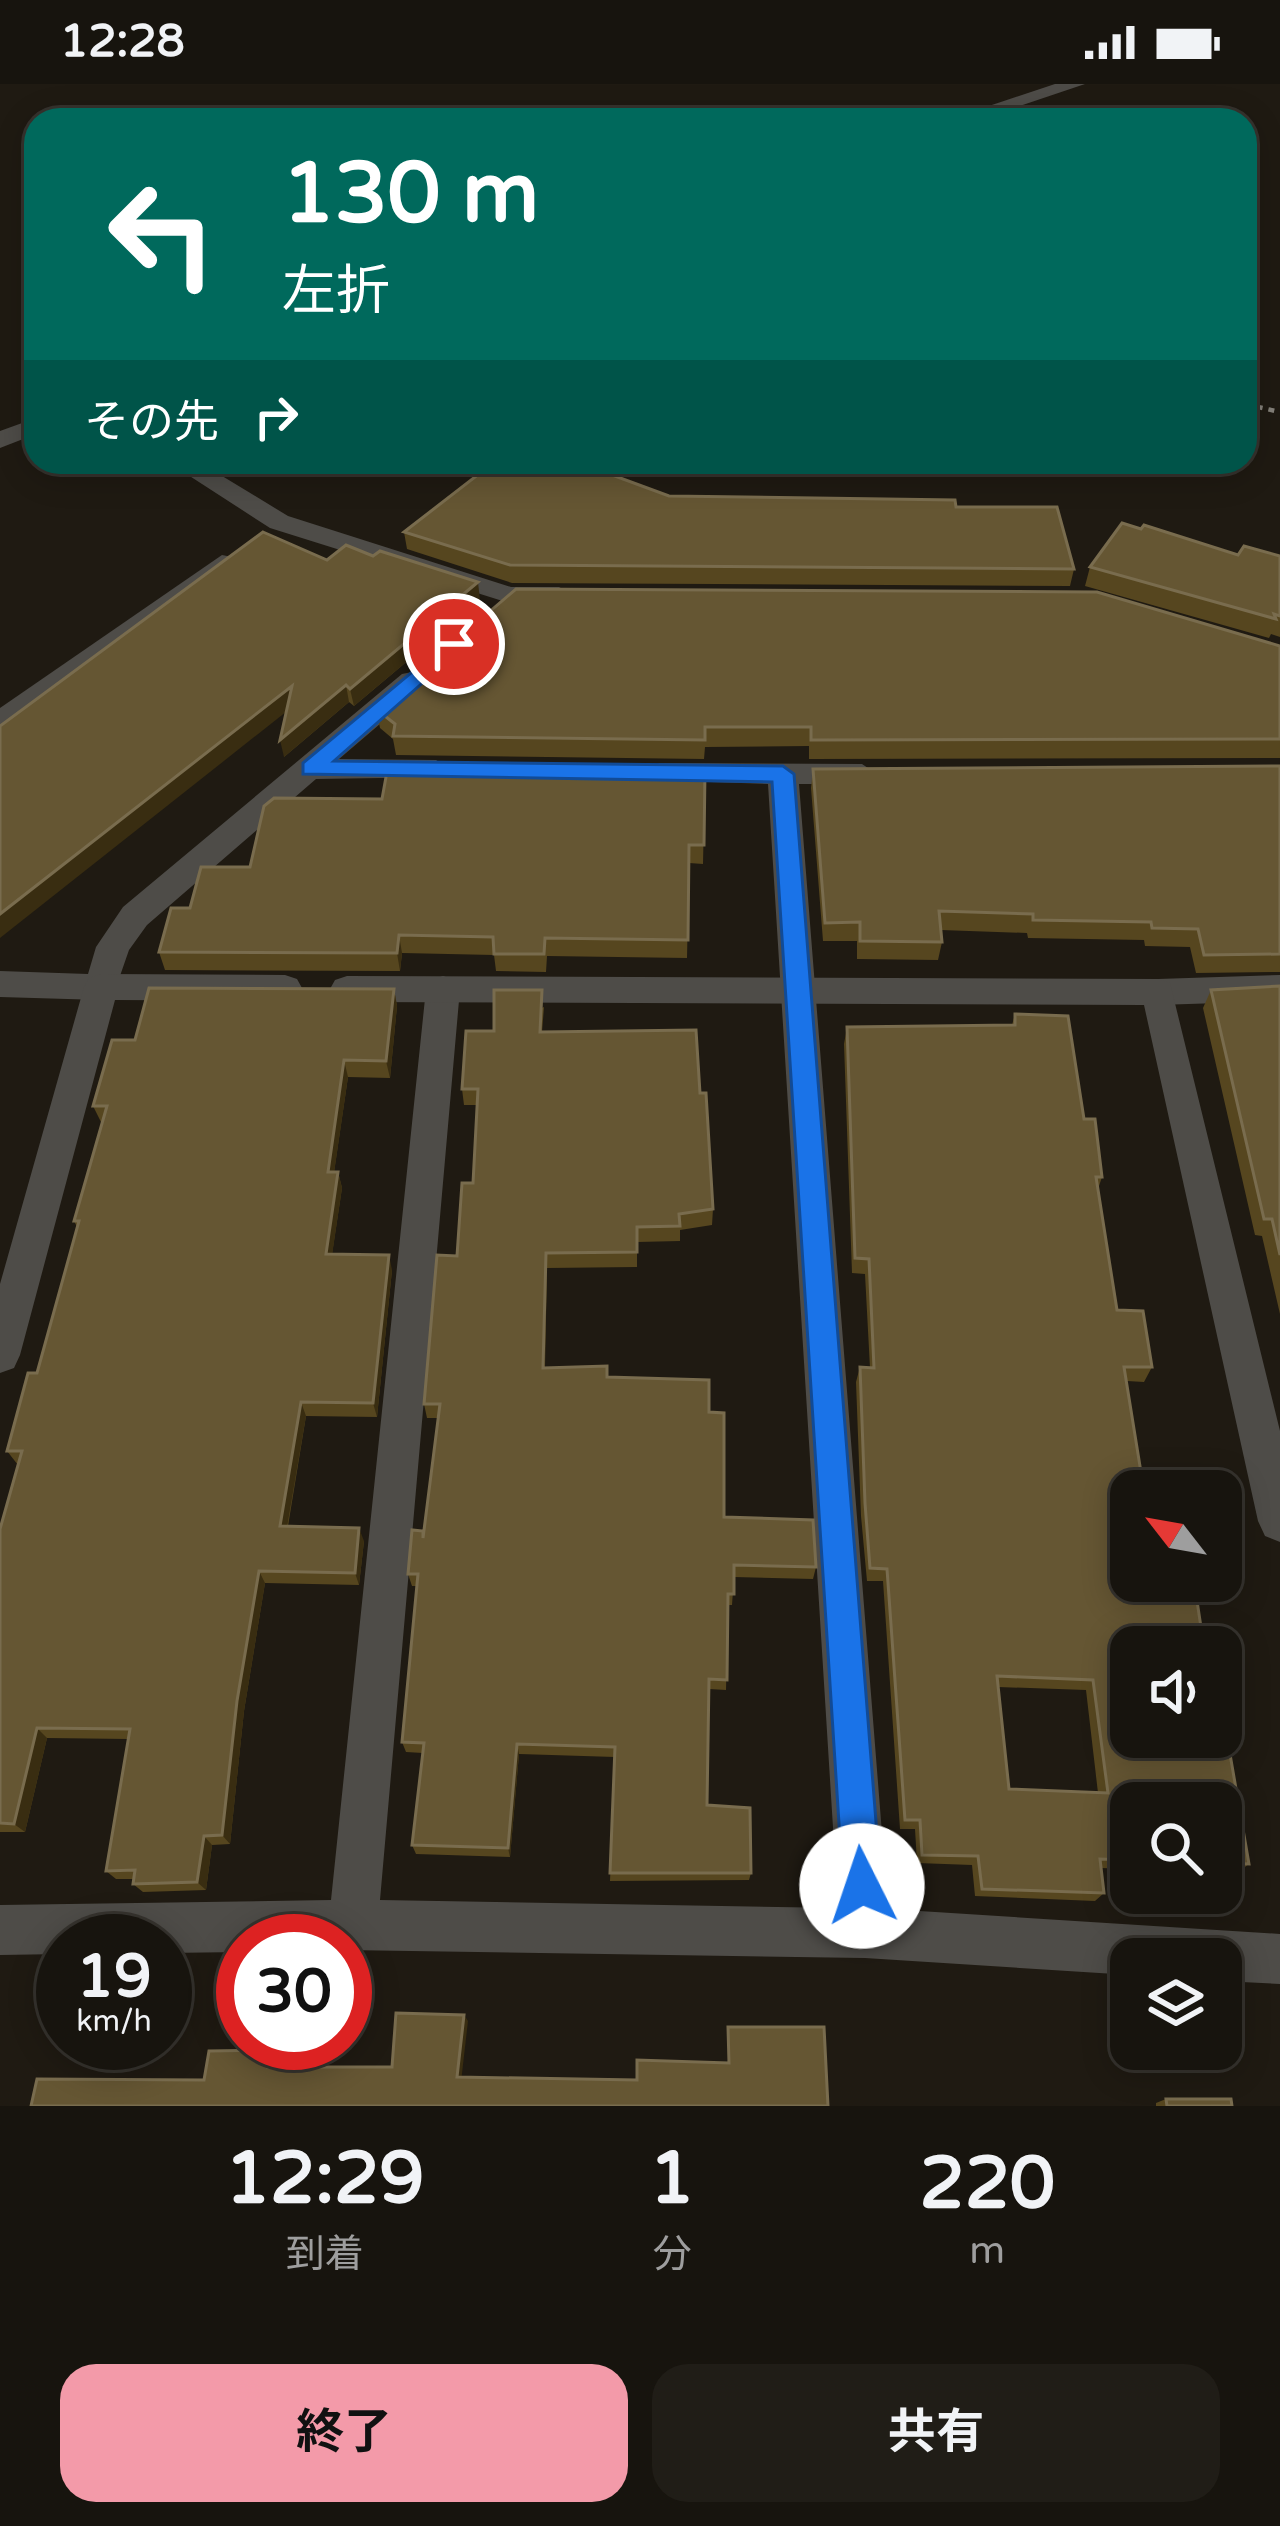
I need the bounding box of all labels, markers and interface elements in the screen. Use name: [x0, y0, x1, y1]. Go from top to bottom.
text: 12:28: [60, 15, 185, 69]
text: 130 m: [282, 144, 539, 245]
icon: left: [84, 156, 240, 312]
text: 左折: [282, 259, 390, 324]
icon: right: [243, 384, 309, 450]
text: その先: [84, 396, 219, 450]
pin: [403, 593, 505, 695]
icon: arrive: [421, 611, 487, 677]
north arrow: [1110, 1470, 1242, 1602]
map controls: [1110, 1470, 1242, 2070]
button: sound: [1110, 1626, 1242, 1758]
button: search: [1110, 1782, 1242, 1914]
position arrow: [799, 1823, 925, 1949]
speed limit sign: 30: [216, 1914, 372, 2070]
button: layers: [1110, 1938, 1242, 2070]
text: 19: [76, 1941, 152, 2013]
text: km/h: [76, 2003, 152, 2040]
text: 12:29: [225, 2136, 424, 2223]
text: 1: [649, 2136, 695, 2223]
text: 220: [919, 2141, 1055, 2228]
text: m: [969, 2227, 1005, 2274]
text: 到着: [286, 2231, 364, 2278]
text: 分: [652, 2231, 691, 2278]
button: 終了: [60, 2364, 628, 2502]
button: 共有: [652, 2364, 1220, 2502]

